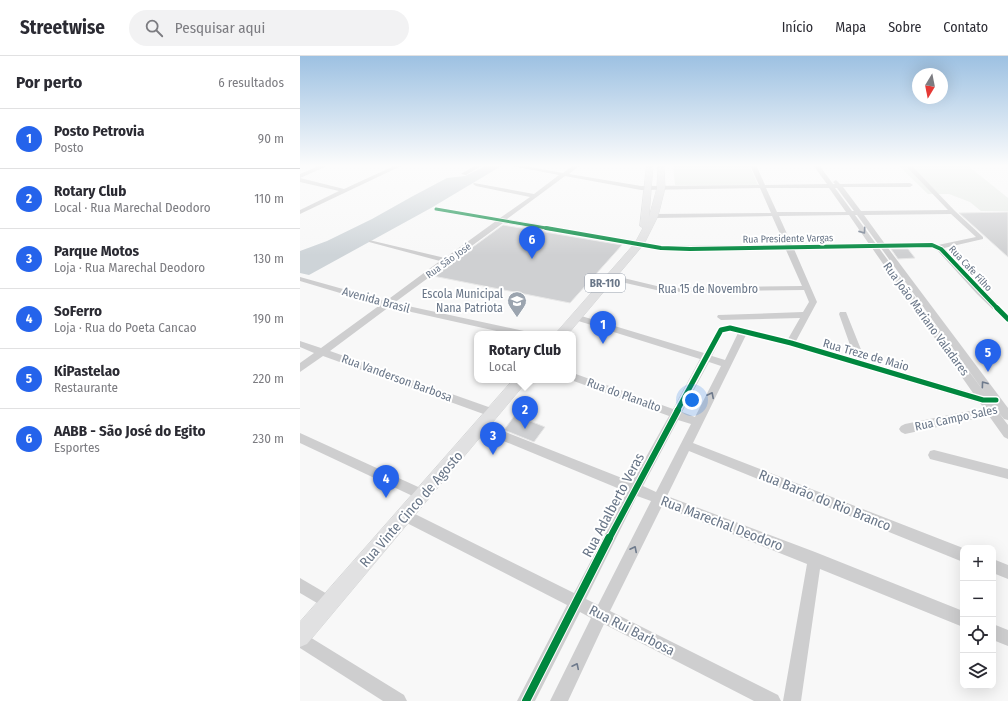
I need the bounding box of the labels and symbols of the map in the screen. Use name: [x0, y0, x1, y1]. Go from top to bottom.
north arrow: [912, 68, 948, 104]
pin: 6: [519, 226, 545, 259]
one-way arrow: [858, 227, 866, 234]
street label: Rua Presidente Vargas: [743, 232, 833, 246]
street label: Rua São José: [424, 240, 473, 281]
street label: Rua Cafe Filho: [946, 243, 994, 294]
street label: Rua João Mariano Valadares: [880, 260, 972, 378]
road number: BR-110: [585, 274, 625, 292]
street label: Rua 15 de Novembro: [658, 282, 758, 296]
street label: Avenida Brasil: [341, 284, 411, 316]
place label: Escola Municipal Nana Patriota: [422, 287, 503, 315]
school or university icon: Escola Municipal Nana Patriota: [506, 290, 528, 318]
pin: 1: [590, 311, 616, 344]
street label: Rua Treze de Maio: [821, 336, 911, 374]
pin: 5: [975, 339, 1001, 372]
street label: Rua Vanderson Barbosa: [340, 351, 454, 405]
street label: Rua do Planalto: [585, 375, 663, 415]
one-way arrow: [982, 382, 989, 389]
your location: [682, 390, 702, 410]
one-way arrow: [706, 392, 714, 400]
pin: 2: [512, 396, 538, 429]
street label: Rua Campo Sales: [913, 402, 999, 434]
pin: 3: [480, 422, 506, 455]
street label: Rua Vinte Cinco de Agosto: [356, 448, 467, 571]
street label: Rua Adalberto Veras: [579, 450, 648, 560]
pin: 4: [373, 465, 399, 498]
street label: Rua Barão do Rio Branco: [756, 466, 893, 535]
street label: Rua Marechal Deodoro: [658, 492, 785, 555]
one-way arrow: [629, 546, 637, 554]
street label: Rua Rui Barbosa: [586, 602, 678, 659]
one-way arrow: [571, 662, 579, 670]

